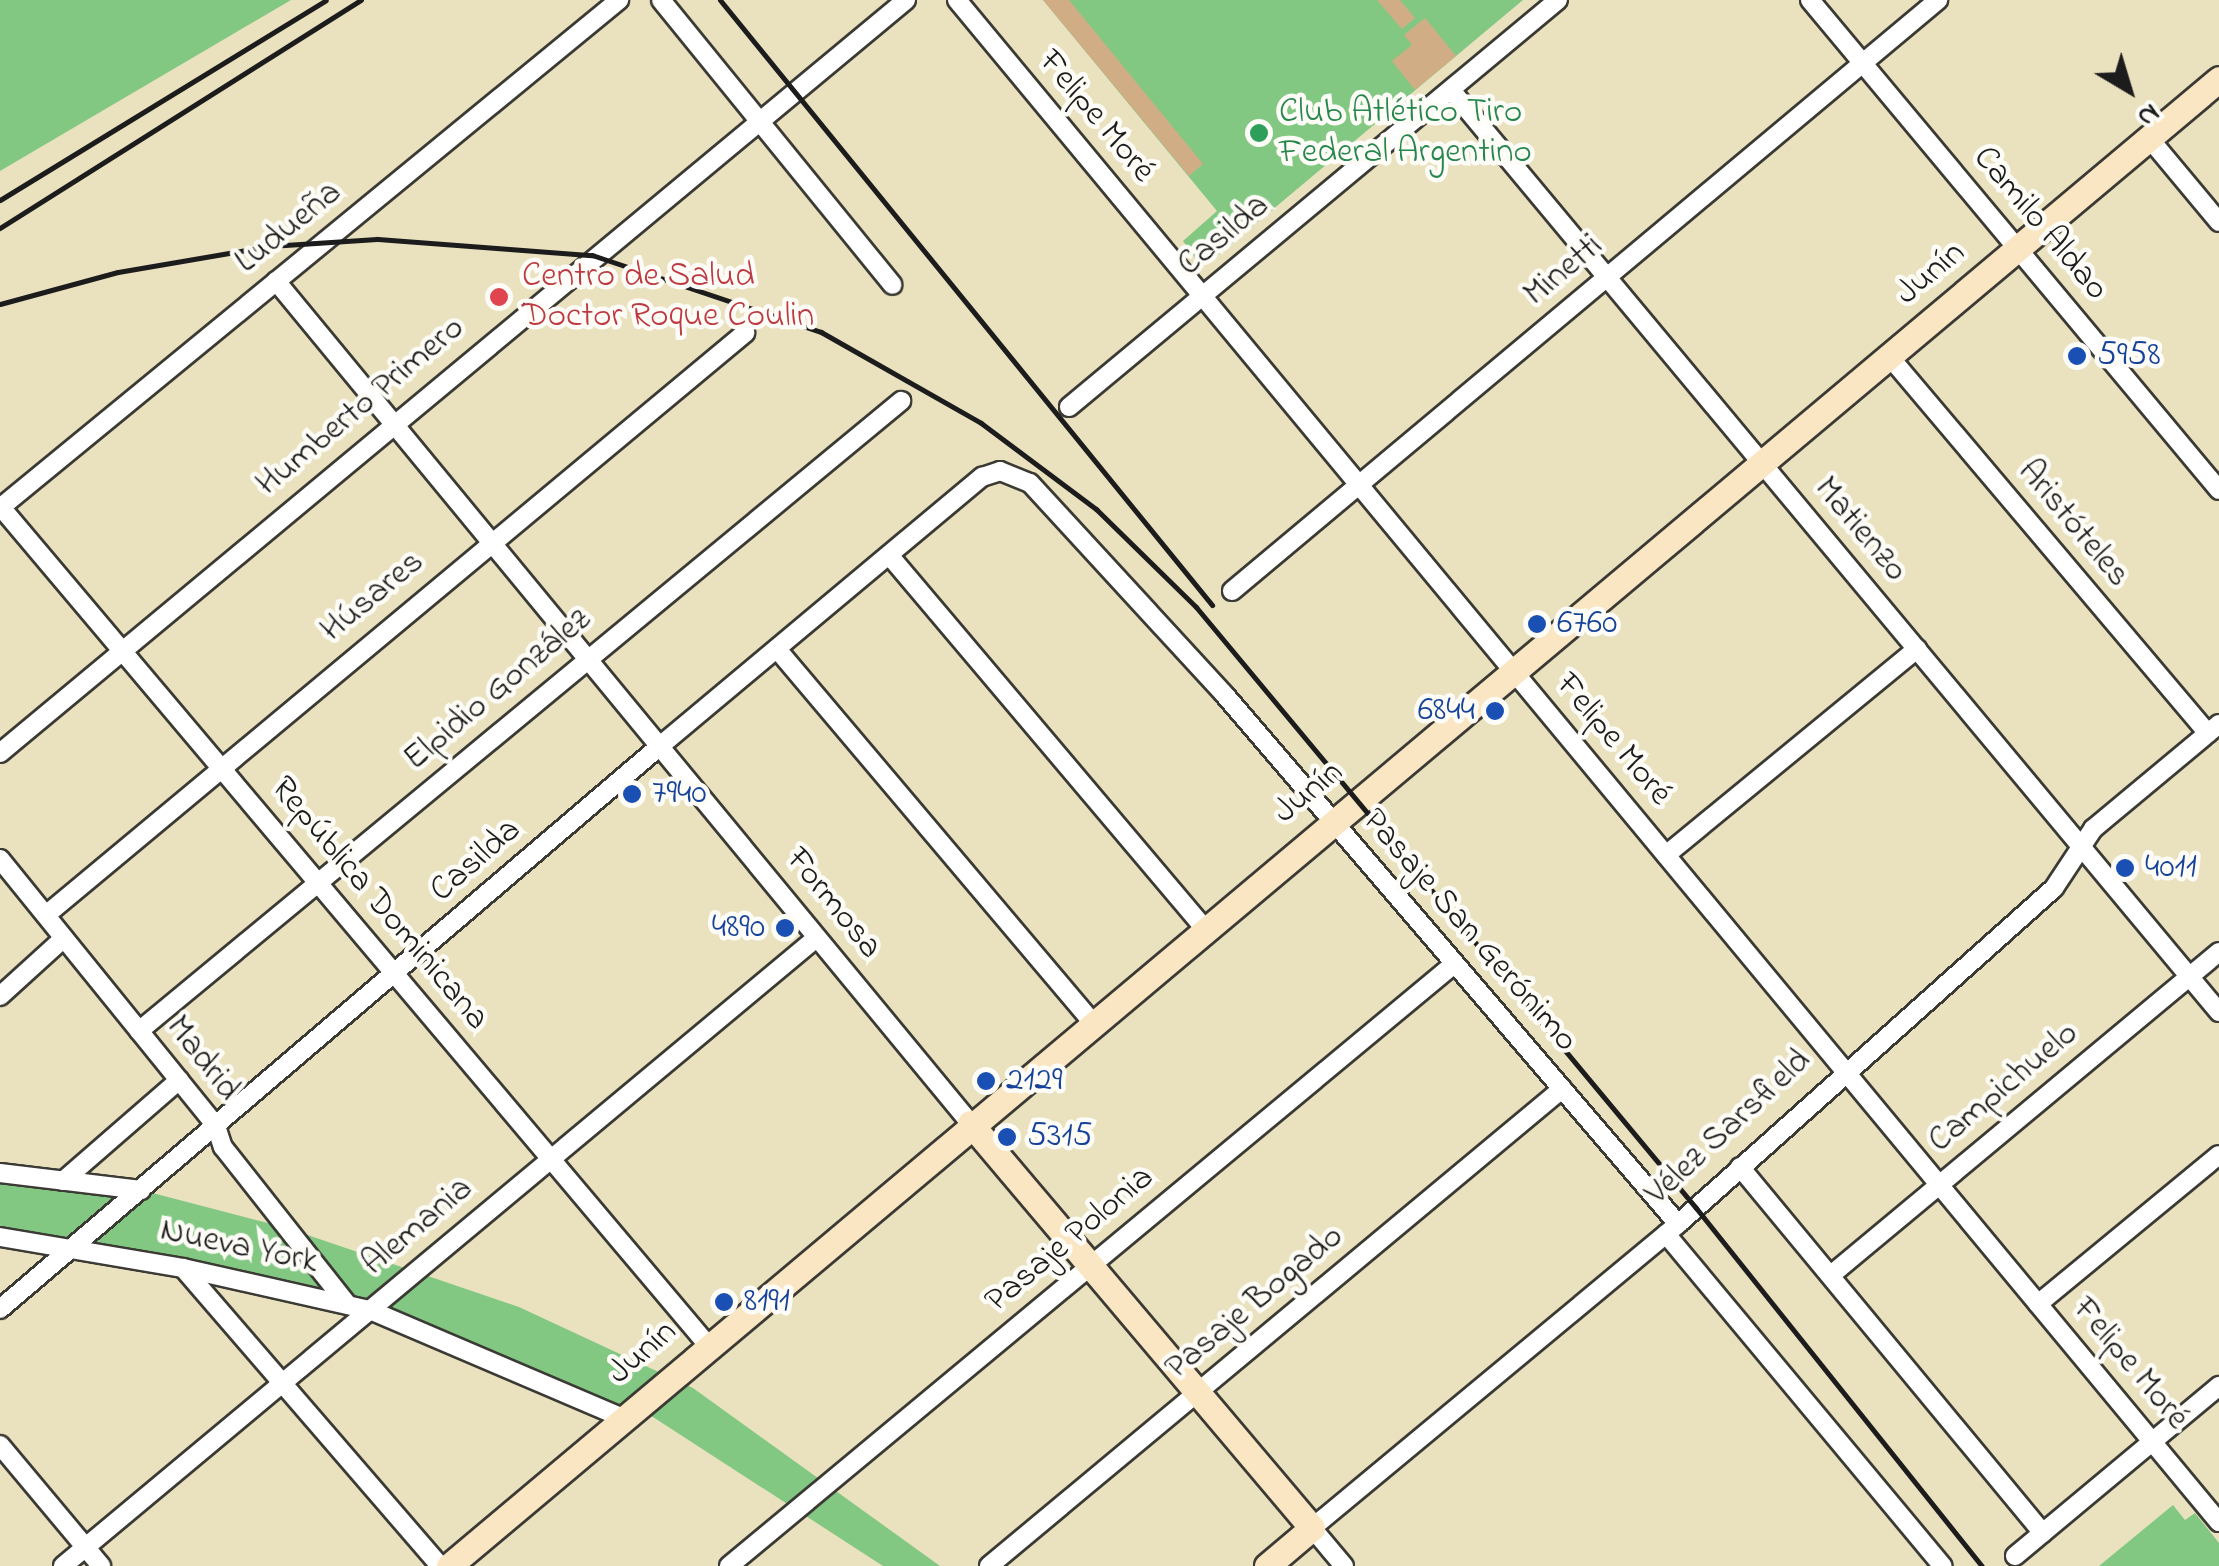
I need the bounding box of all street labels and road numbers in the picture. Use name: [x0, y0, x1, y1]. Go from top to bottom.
street label: Felipe Moré: [1028, 42, 1164, 192]
street label: Camilo Aldao: [1963, 138, 2117, 310]
street label: Ludueña: [227, 173, 351, 283]
street label: Casilda: [1170, 186, 1278, 286]
street label: Minetti: [1516, 226, 1612, 316]
street label: Junín: [1888, 233, 1974, 315]
street label: Humberto Primero: [249, 308, 473, 506]
street label: Aristóteles: [2008, 452, 2138, 596]
street label: Matienzo: [1804, 469, 1916, 591]
street label: Húsares: [313, 542, 433, 652]
street label: Elpidio González: [396, 600, 600, 780]
street label: Felipe Moré: [1545, 665, 1681, 815]
street label: Junín: [1266, 752, 1352, 834]
street label: República Dominicana: [261, 769, 497, 1039]
street label: Pasaje San Gerónimo: [1352, 801, 1586, 1061]
street label: Casilda: [422, 810, 530, 912]
street label: Formosa: [776, 840, 890, 968]
street label: Madrid: [156, 1008, 248, 1110]
street label: Campichuelo: [1921, 1013, 2087, 1163]
street label: Vélez Sarsfield: [1638, 1041, 1820, 1215]
street label: Pasaje Polonia: [977, 1157, 1163, 1323]
street label: Alemania: [354, 1169, 482, 1285]
street label: Nueva York: [156, 1210, 322, 1284]
street label: Pasaje Bogado: [1157, 1216, 1353, 1390]
street label: Felipe Moré: [2062, 1289, 2198, 1439]
street label: Junín: [600, 1312, 686, 1394]

